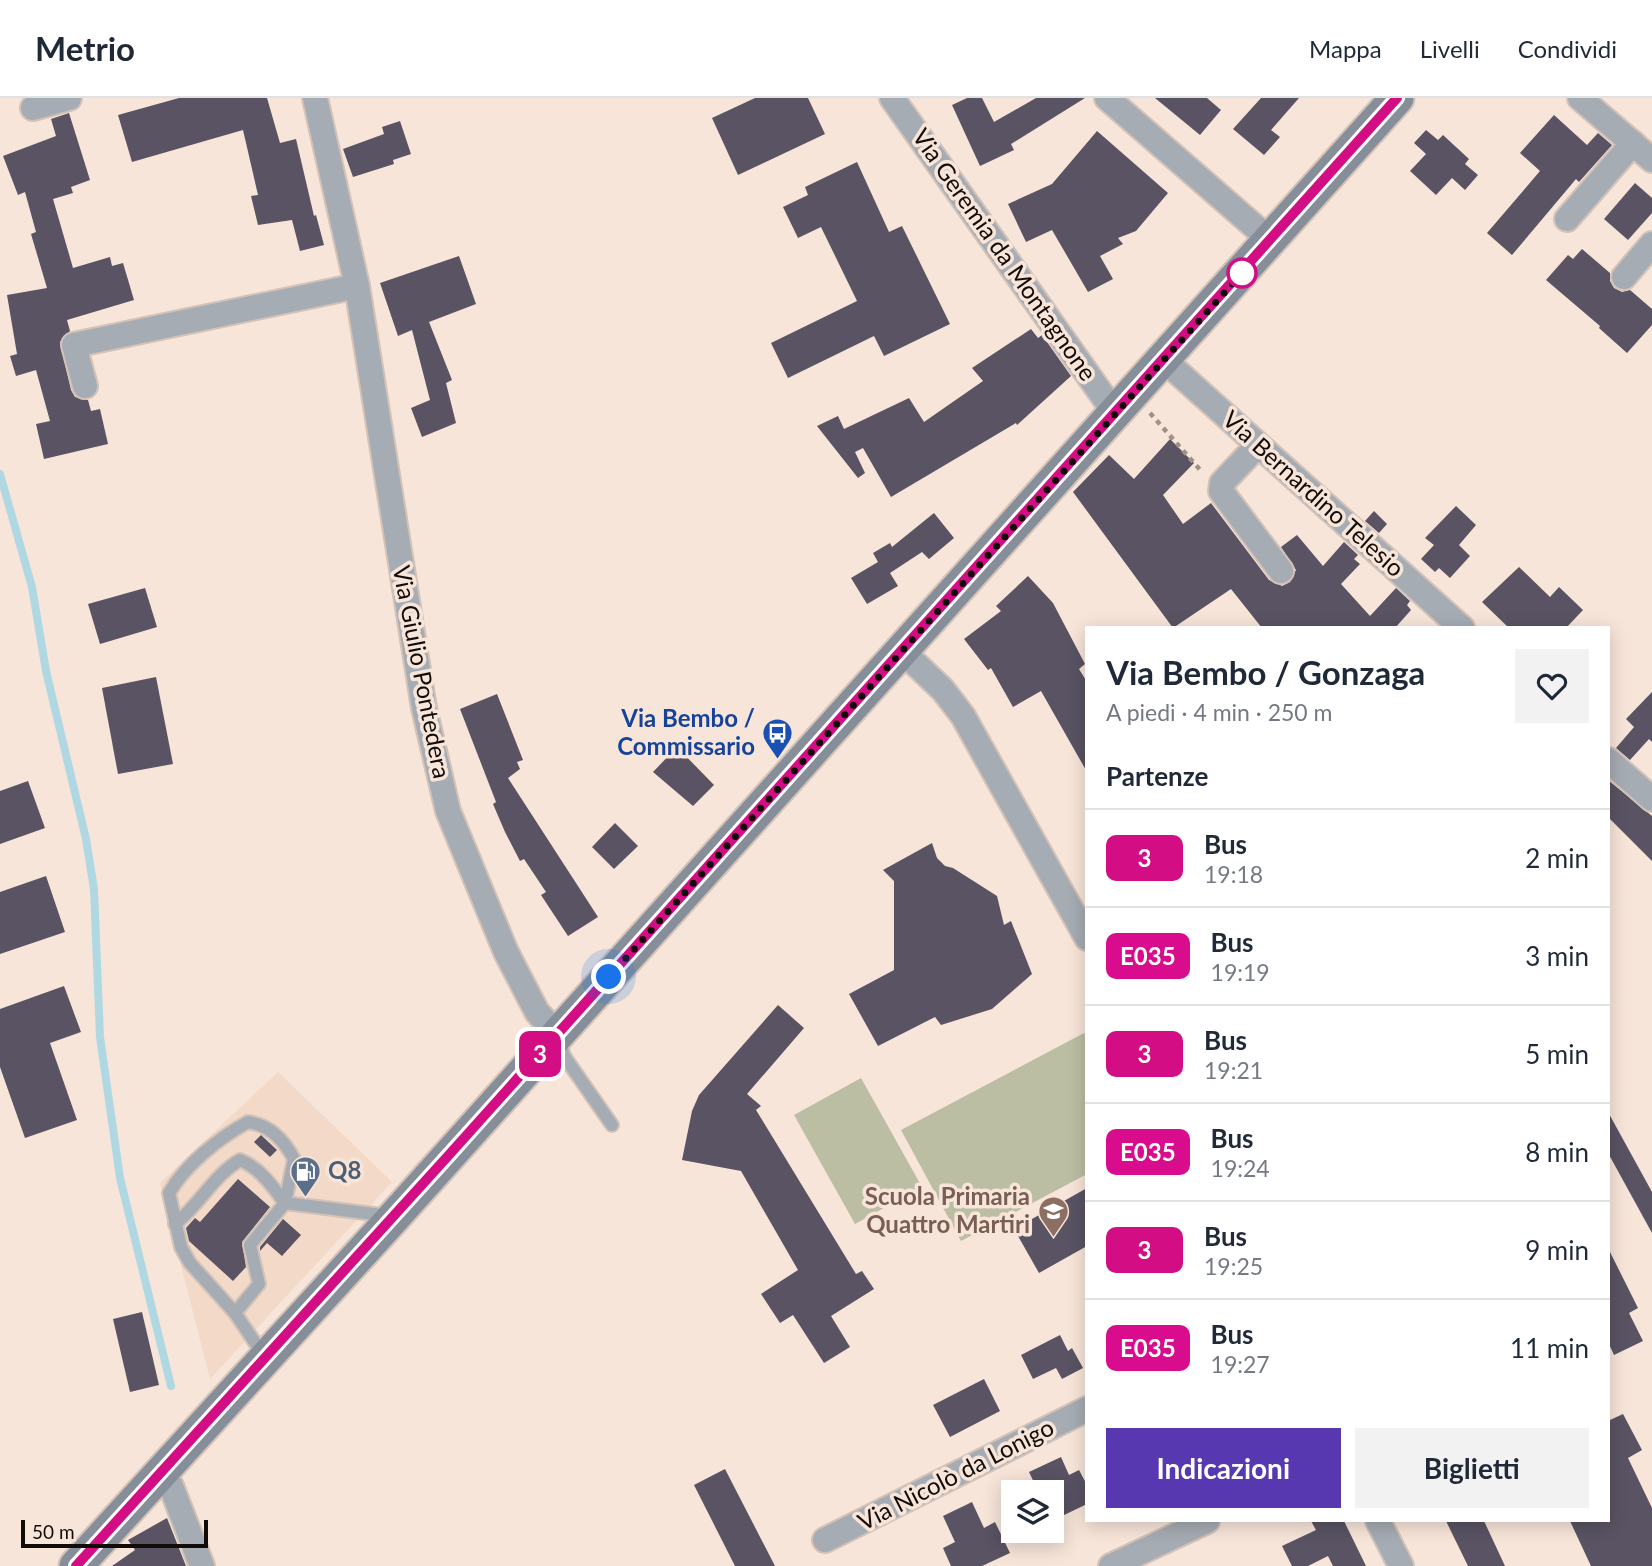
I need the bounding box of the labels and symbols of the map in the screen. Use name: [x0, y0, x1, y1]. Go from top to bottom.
street label: Via Geremia da Montagnone: [907, 123, 1103, 386]
unlabelled marker: [1227, 258, 1257, 288]
street label: Via Bernardino Telesio: [1217, 404, 1411, 582]
street label: Via Giulio Pontedera: [388, 563, 457, 781]
place label: Via Bembo / Commissario: [617, 703, 755, 760]
bus stop icon: Via Bembo / Commissario: [761, 716, 795, 760]
your location: [591, 959, 626, 994]
line badge: 3: [517, 1031, 563, 1077]
fuel station icon: Q8: [288, 1154, 322, 1198]
place label: Q8: [328, 1155, 361, 1184]
place label: Scuola Primaria Quattro Martiri: [865, 1181, 1030, 1238]
school or university icon: Scuola Primaria Quattro Martiri: [1036, 1194, 1070, 1238]
street label: Via Nicolò da Lonigo: [853, 1412, 1058, 1536]
scale bar: [21, 1517, 208, 1549]

